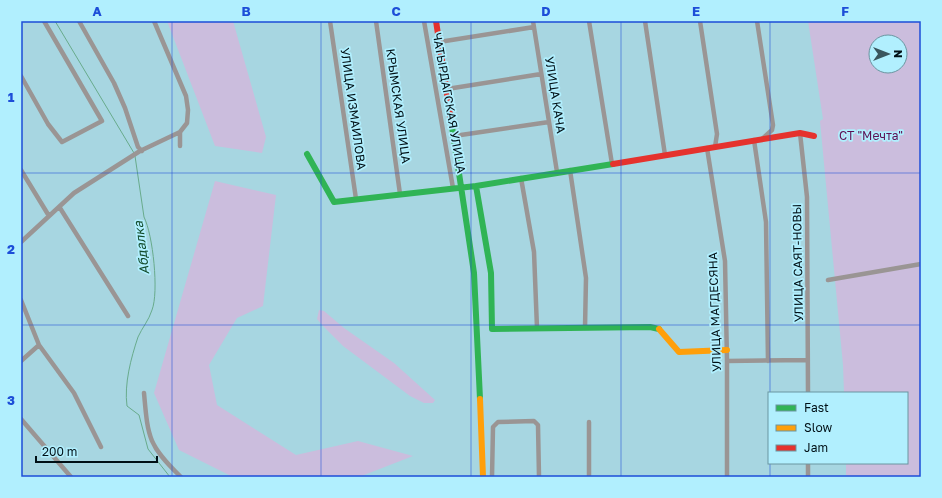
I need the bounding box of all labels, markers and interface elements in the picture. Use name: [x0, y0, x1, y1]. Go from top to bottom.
text: A: [92, 3, 102, 19]
text: B: [241, 3, 251, 19]
text: C: [391, 3, 401, 19]
text: D: [541, 3, 551, 19]
text: E: [692, 3, 700, 19]
text: F: [841, 3, 849, 19]
street label: ЧАТЫРДАГСКАЯ УЛИЦА: [430, 31, 469, 174]
north arrow: [868, 34, 908, 74]
street label: УЛИЦА ИЗМАИЛОВА: [337, 47, 369, 171]
street label: КРЫМСКАЯ УЛИЦА: [383, 47, 414, 164]
text: N: [892, 50, 905, 58]
street label: УЛИЦА КАЧА: [542, 55, 569, 134]
text: 1: [8, 89, 15, 105]
park label: СТ "Мечта": [839, 128, 903, 143]
street label: УЛИЦА САЯТ-НОВЫ: [789, 204, 806, 322]
water label: Абдалка: [130, 220, 152, 276]
text: 2: [7, 241, 15, 257]
street label: УЛИЦА МАГДЕСЯНА: [705, 252, 724, 372]
text: 3: [7, 392, 15, 408]
legend: [768, 392, 908, 464]
text: Fast: [804, 400, 829, 415]
text: Slow: [804, 420, 832, 435]
scale bar: [36, 438, 157, 464]
text: Jam: [804, 440, 828, 455]
text: 200 m: [42, 444, 77, 459]

